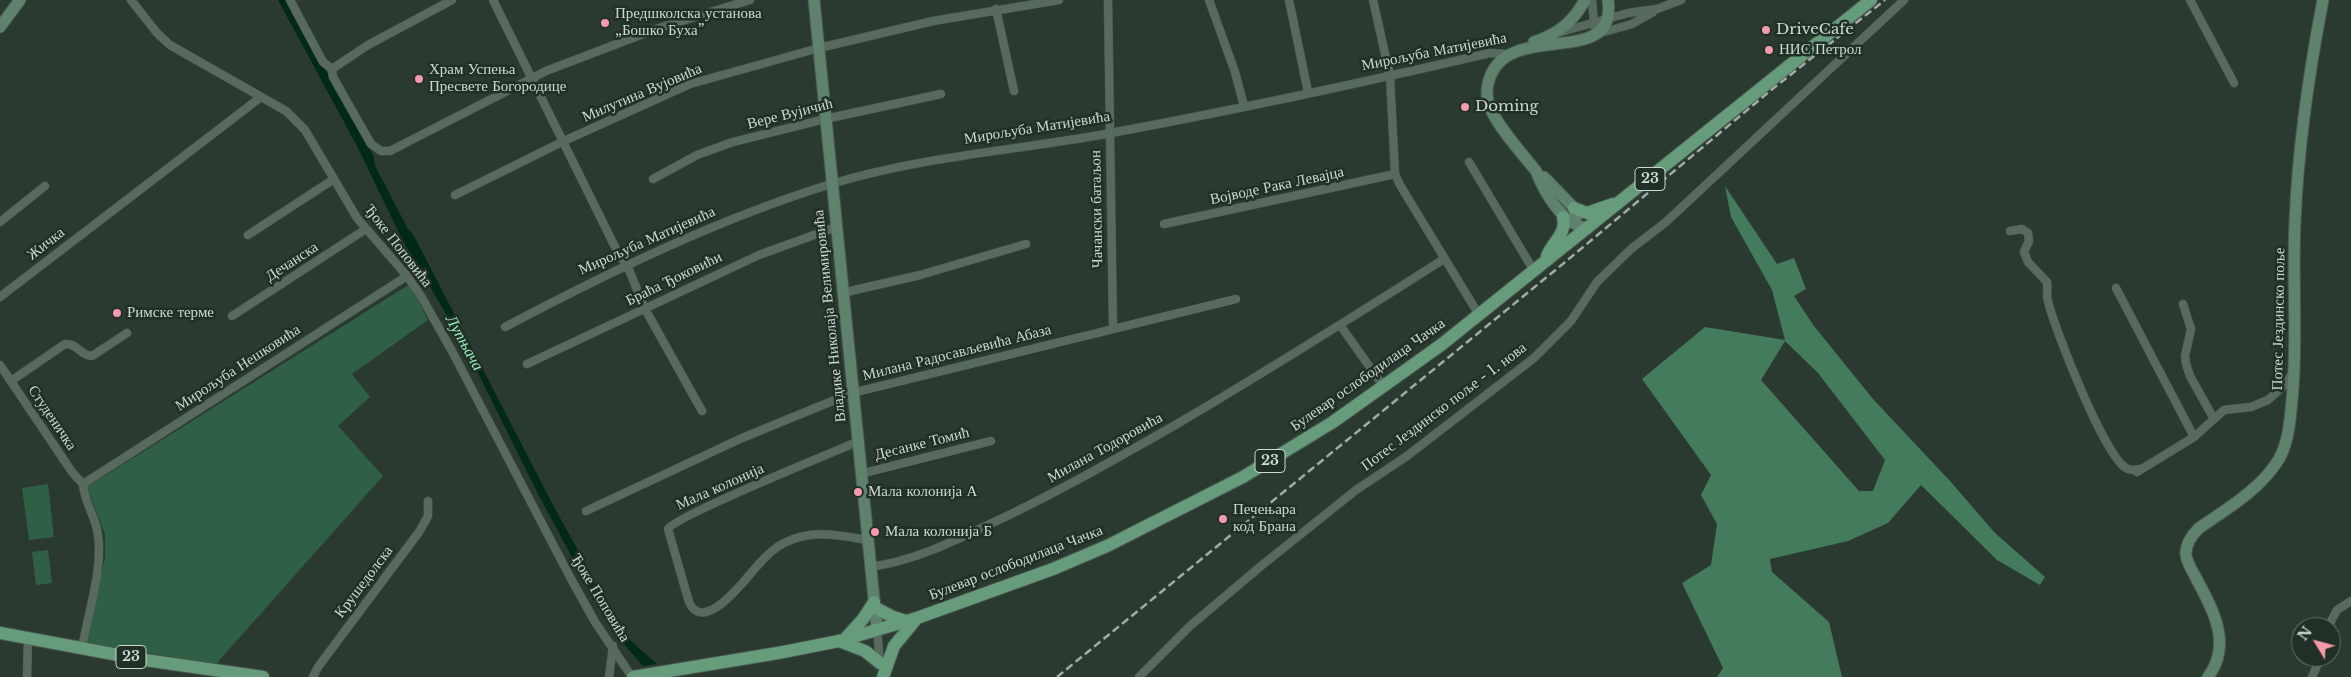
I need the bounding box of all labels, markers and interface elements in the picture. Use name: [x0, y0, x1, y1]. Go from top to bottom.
place label: Предшколска установа „Бошко Буха”: [615, 5, 762, 40]
marker: Предшколска установа „Бошко Буха”: [599, 17, 611, 29]
place label: DriveCafe: [1776, 21, 1854, 39]
marker: DriveCafe: [1760, 24, 1772, 36]
street label: Мирољуба Матијевића: [1360, 29, 1508, 75]
place label: НИС Петрол: [1779, 41, 1861, 59]
marker: НИС Петрол: [1763, 44, 1775, 56]
street label: Милутина Вујовића: [579, 60, 705, 126]
place label: Храм Успења Пресвете Богородице: [429, 61, 566, 96]
marker: Храм Успења Пресвете Богородице: [413, 73, 425, 85]
street label: Вере Вујичић: [745, 95, 835, 133]
place label: Doming: [1475, 98, 1539, 116]
marker: Doming: [1459, 101, 1471, 113]
street label: Мирољуба Матијевића: [963, 108, 1111, 148]
street label: Чачански батаљон: [1087, 150, 1107, 268]
street label: Војводе Рака Левајца: [1208, 163, 1346, 209]
road number: 23: [1635, 168, 1665, 190]
street label: Ђоке Поповића: [360, 201, 436, 291]
street label: Мирољуба Матијевића: [576, 203, 718, 279]
street label: Владике Николаја Велимировића: [810, 209, 850, 423]
street label: Жичка: [24, 224, 68, 264]
street label: Дечанска: [262, 238, 322, 286]
street label: Потес Јездинско поље: [2269, 247, 2289, 391]
street label: Браћа Ђоковићи: [623, 248, 725, 310]
place label: Римске терме: [127, 304, 214, 322]
marker: Римске терме: [111, 307, 123, 319]
water label: Лупњача: [441, 312, 487, 374]
street label: Булевар ослободилаца Чачка: [1287, 315, 1449, 435]
street label: Мирољуба Нешковића: [172, 321, 304, 415]
street label: Милана Радосављевића Абаза: [861, 321, 1053, 385]
street label: Потес Јездинско поље - 1. нова: [1358, 339, 1530, 475]
street label: Студеничка: [24, 382, 80, 454]
street label: Милана Тодоровића: [1044, 409, 1166, 487]
street label: Десанке Томић: [873, 424, 971, 464]
road number: 23: [1255, 450, 1285, 472]
street label: Мала колонија: [673, 460, 767, 514]
place label: Мала колонија А: [868, 483, 977, 501]
marker: Мала колонија А: [852, 486, 864, 498]
place label: Печењара код Брана: [1233, 501, 1296, 536]
marker: Печењара код Брана: [1217, 513, 1229, 525]
street label: Булевар ослободилаца Чачка: [927, 522, 1105, 604]
place label: Мала колонија Б: [885, 523, 992, 541]
marker: Мала колонија Б: [869, 526, 881, 538]
street label: Крушедолска: [331, 542, 397, 622]
street label: Ђоке Поповића: [567, 551, 633, 645]
north arrow: [2291, 617, 2341, 667]
text: N: [2294, 623, 2316, 644]
road number: 23: [116, 646, 146, 669]

